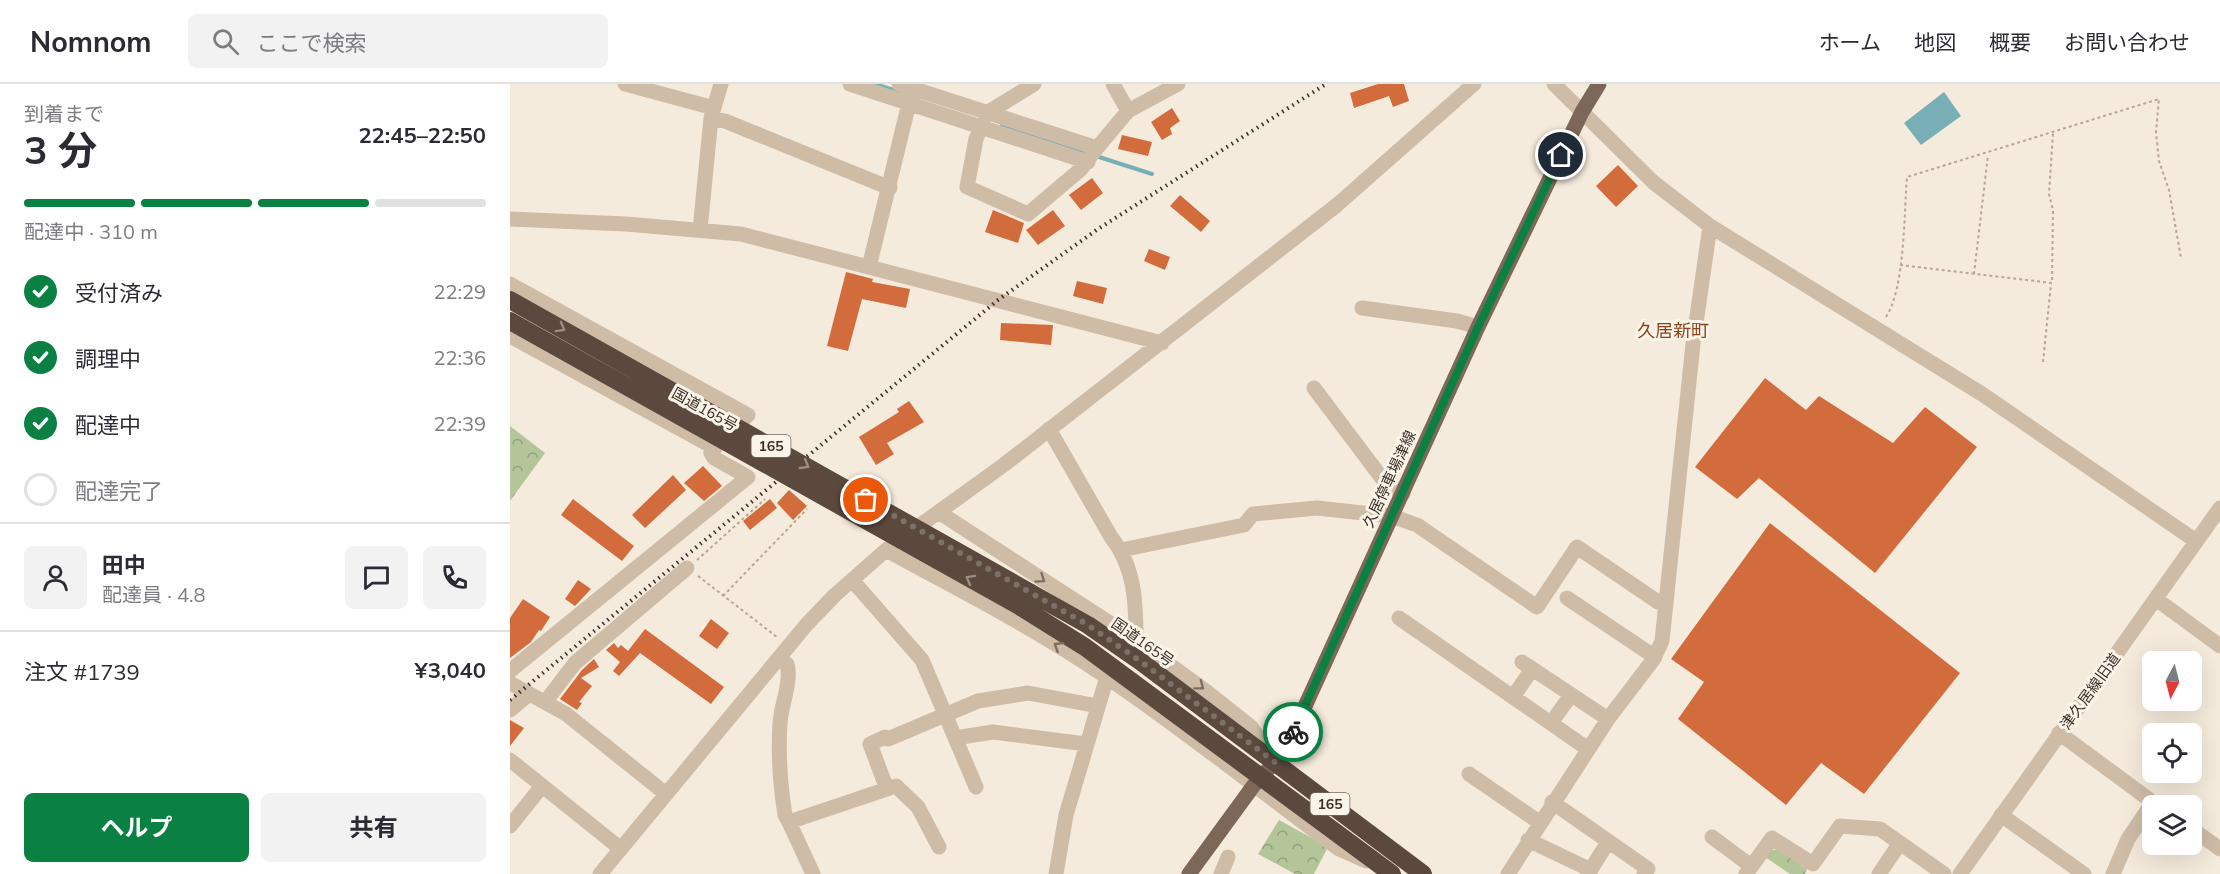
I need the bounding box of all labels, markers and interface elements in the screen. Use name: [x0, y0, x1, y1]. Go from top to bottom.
search box: [188, 14, 608, 68]
text: Nomnom: [30, 24, 152, 59]
icon: search: [209, 25, 242, 58]
text: ここで検索: [257, 29, 367, 57]
text: ホーム: [1819, 29, 1881, 55]
text: 地図: [1914, 29, 1956, 55]
text: 概要: [1989, 29, 2031, 55]
text: お問い合わせ: [2064, 29, 2190, 55]
text: 到着まで: [24, 101, 104, 126]
text: 22:45–22:50: [358, 121, 486, 149]
text: 3 分: [24, 125, 97, 174]
pin: [1535, 129, 1586, 180]
icon: home: [1544, 138, 1577, 171]
text: 配達中 · 310 m: [24, 219, 158, 244]
icon: check: [24, 275, 57, 308]
text: 受付済み: [75, 279, 163, 307]
text: 22:29: [433, 279, 486, 304]
district label: 久居新町: [1637, 319, 1709, 342]
one-way arrow: [555, 321, 565, 332]
icon: check: [24, 341, 57, 374]
text: 調理中: [75, 345, 141, 373]
text: 22:36: [433, 345, 486, 370]
street label: 国道165号: [669, 383, 741, 435]
icon: check: [24, 407, 57, 440]
text: 配達中: [75, 411, 141, 439]
text: 22:39: [433, 411, 486, 436]
street label: 久居停車場津線: [1358, 427, 1420, 531]
road number: 165: [752, 435, 790, 457]
one-way arrow: [798, 457, 809, 469]
pin: [840, 474, 891, 525]
text: 配達完了: [75, 477, 163, 505]
icon: bag: [849, 483, 882, 516]
button: person: [24, 546, 87, 609]
button: chat: [345, 546, 408, 609]
button: phone: [423, 546, 486, 609]
text: 田中: [102, 551, 146, 579]
one-way arrow: [1035, 571, 1046, 582]
one-way arrow: [966, 575, 976, 586]
text: 配達員 · 4.8: [102, 582, 206, 607]
street label: 国道165号: [1108, 614, 1178, 670]
one-way arrow: [1054, 642, 1064, 654]
street label: 津久居線旧道: [2056, 649, 2124, 733]
north arrow: [2142, 651, 2202, 711]
map controls: [2142, 651, 2202, 855]
text: ¥3,040: [415, 656, 486, 684]
text: 注文 #1739: [24, 658, 140, 686]
one-way arrow: [1193, 679, 1204, 690]
courier: [1263, 702, 1323, 762]
icon: bike: [1277, 716, 1310, 749]
button: locate: [2142, 723, 2202, 783]
button: ヘルプ: [24, 793, 249, 862]
button: 共有: [261, 793, 486, 862]
road number: 165: [1310, 793, 1350, 815]
button: layers: [2142, 795, 2202, 855]

